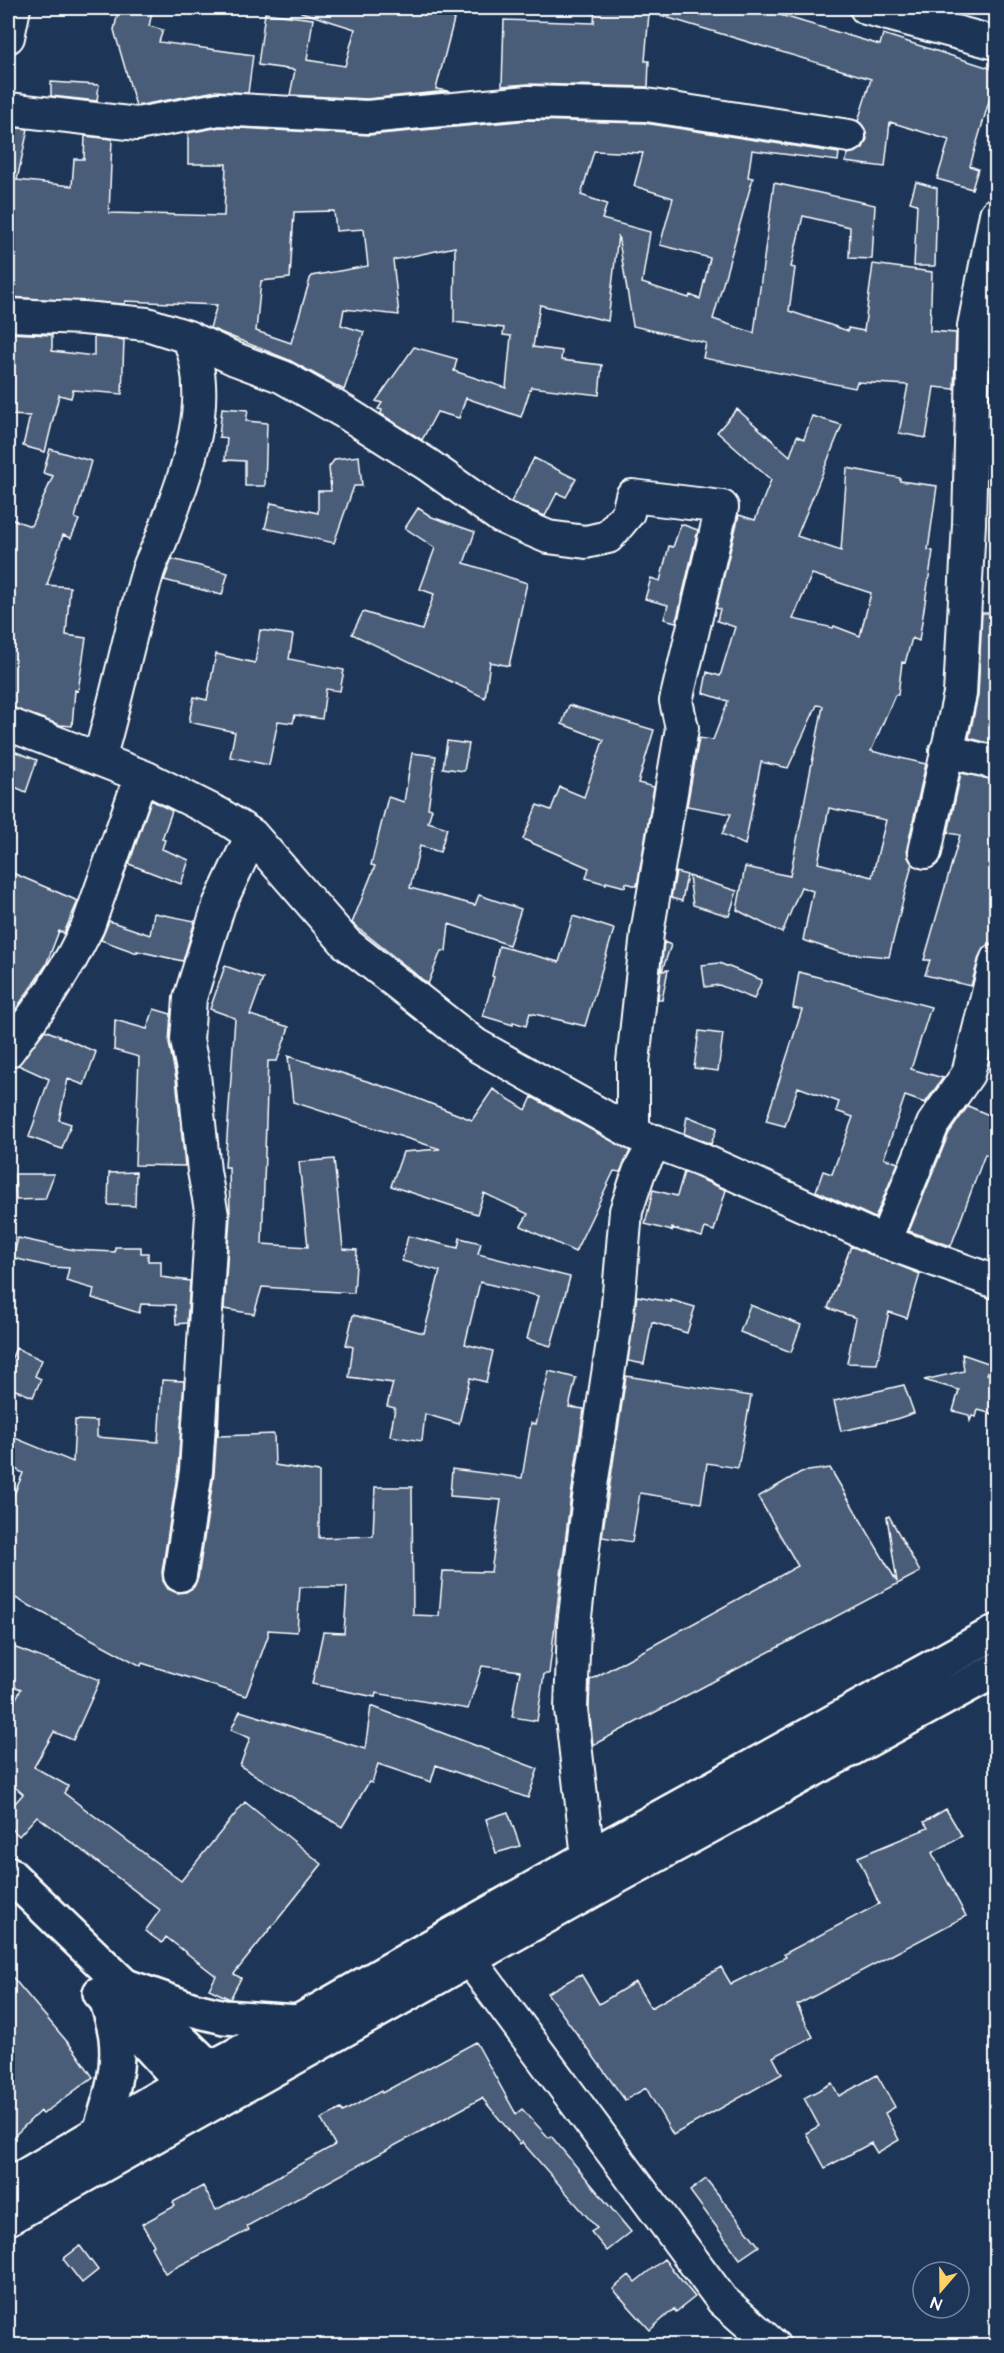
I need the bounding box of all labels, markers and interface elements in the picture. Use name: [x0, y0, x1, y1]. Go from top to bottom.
north arrow: [911, 2260, 971, 2320]
text: N: [928, 2291, 945, 2315]

